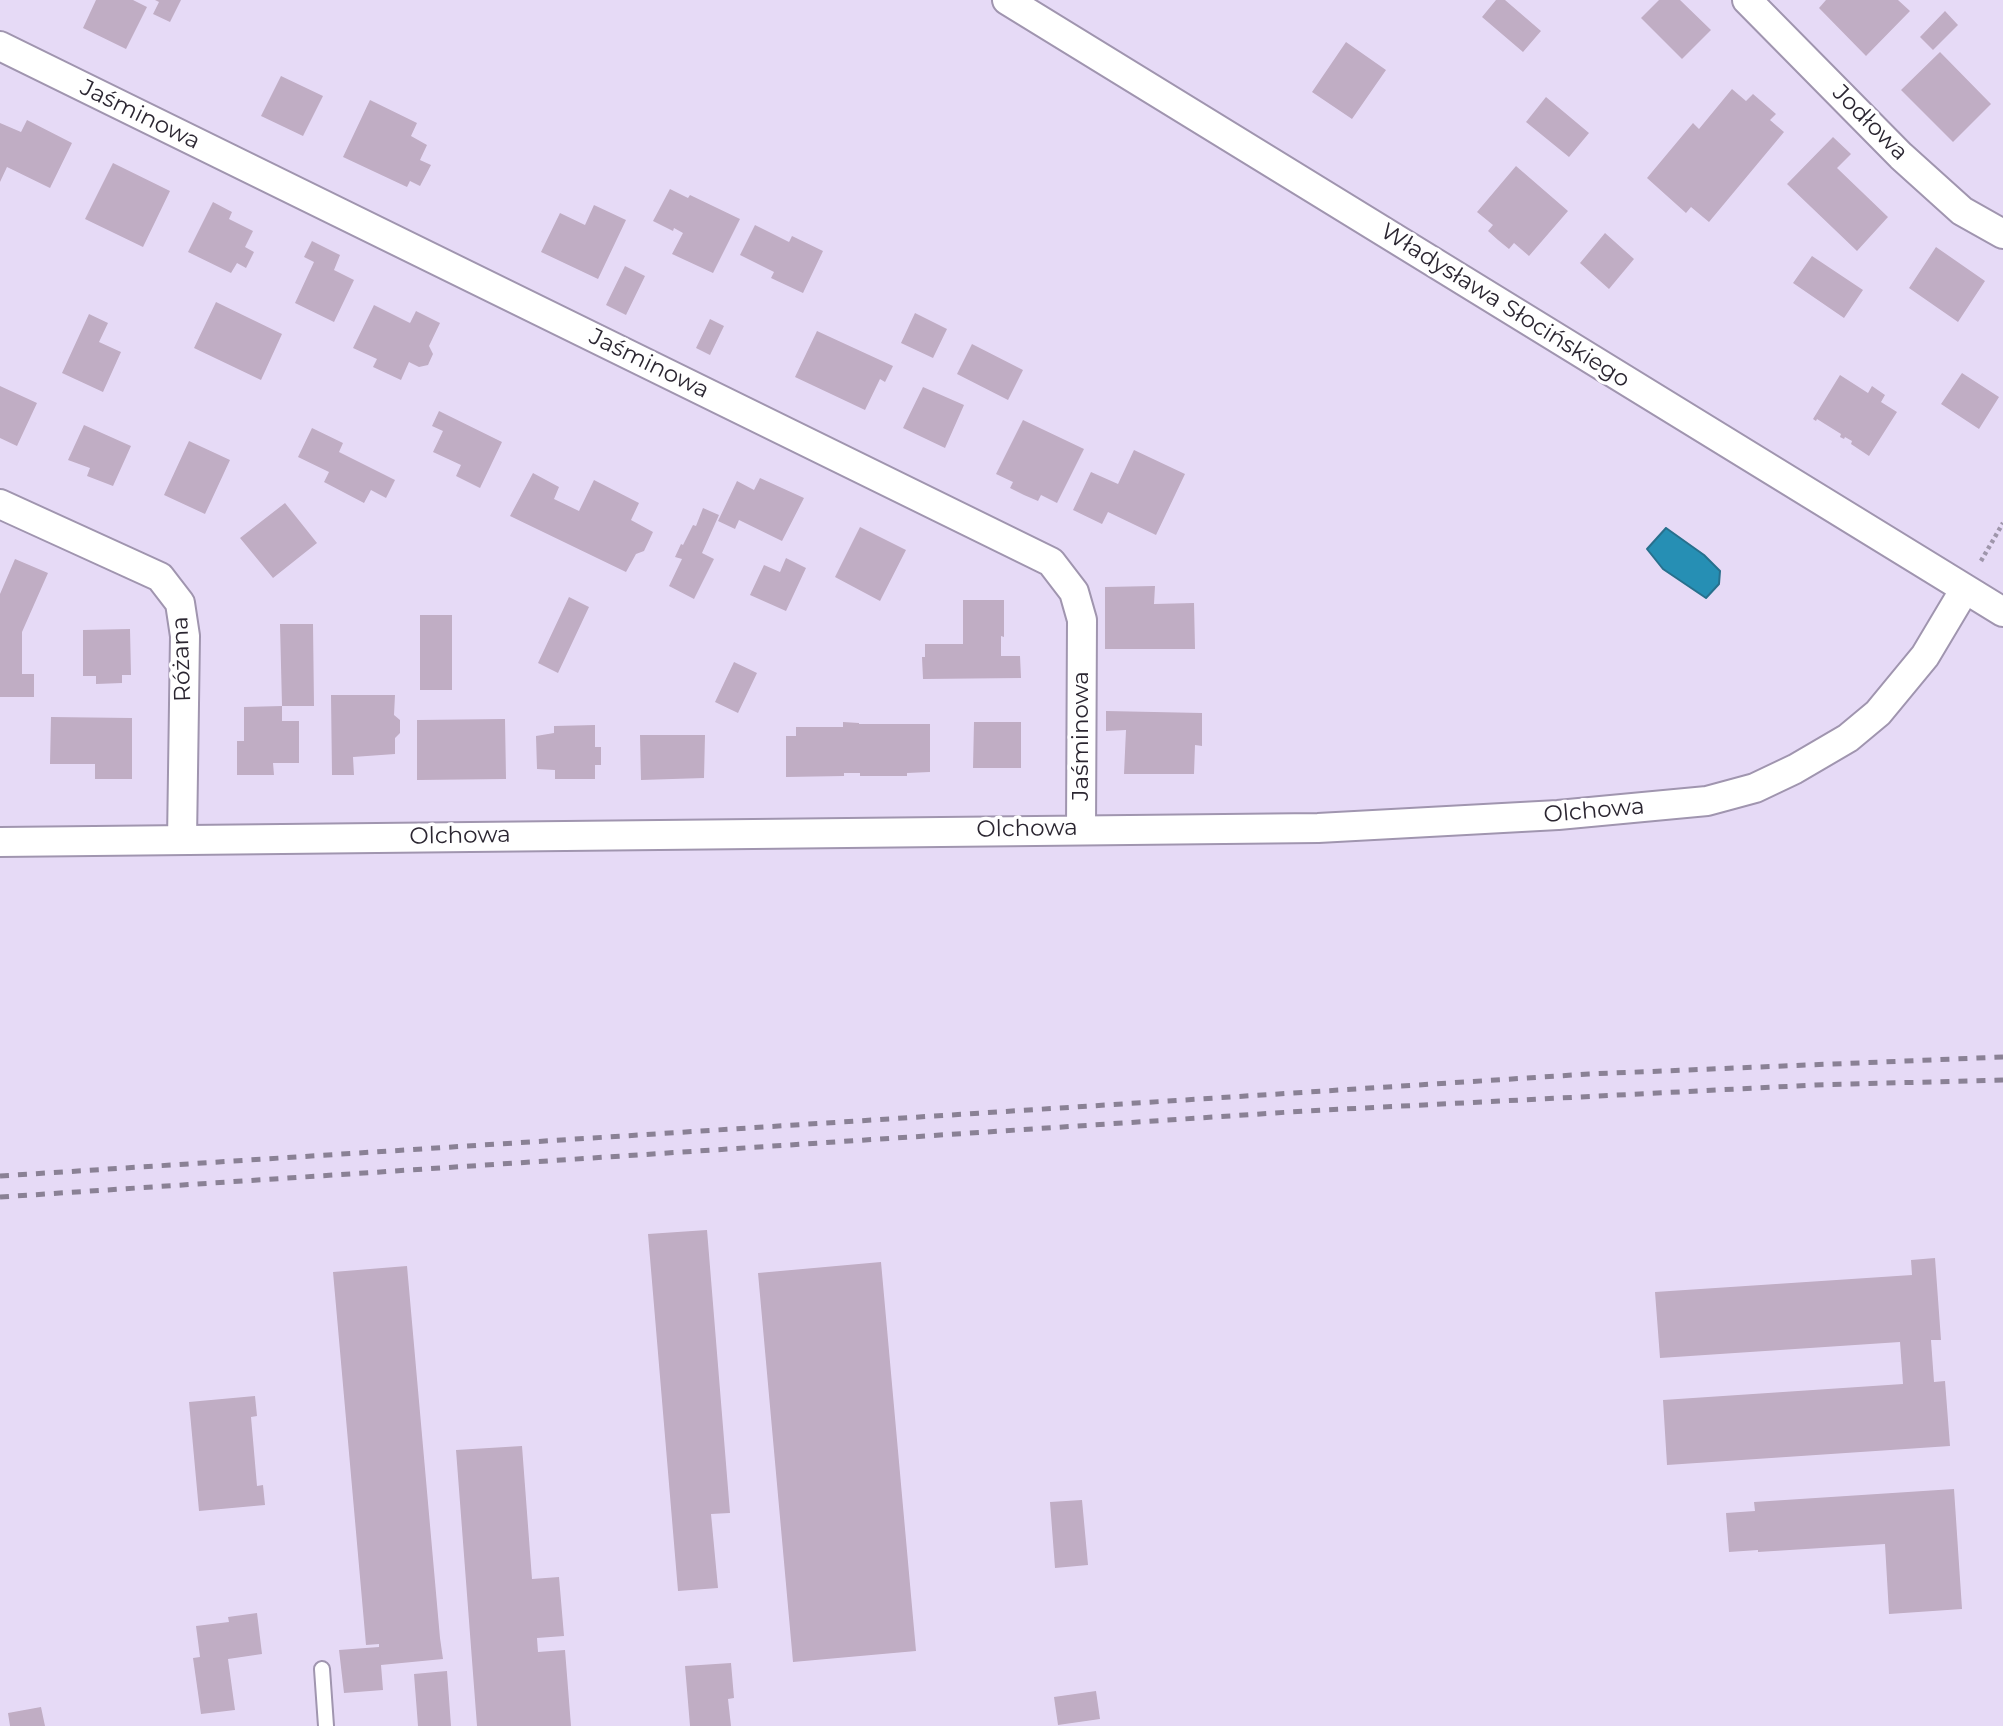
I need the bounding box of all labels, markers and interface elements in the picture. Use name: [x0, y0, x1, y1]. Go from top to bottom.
street label: Jaśminowa: [76, 74, 204, 156]
street label: Jodłowa: [1827, 80, 1913, 166]
street label: Władysława Słocińskiego: [1375, 218, 1635, 394]
street label: Jaśminowa: [585, 323, 713, 405]
street label: Różana: [167, 616, 197, 702]
street label: Jaśminowa: [1067, 671, 1095, 801]
street label: Olchowa: [1542, 793, 1646, 829]
street label: Olchowa: [976, 814, 1078, 844]
street label: Olchowa: [409, 821, 511, 851]

